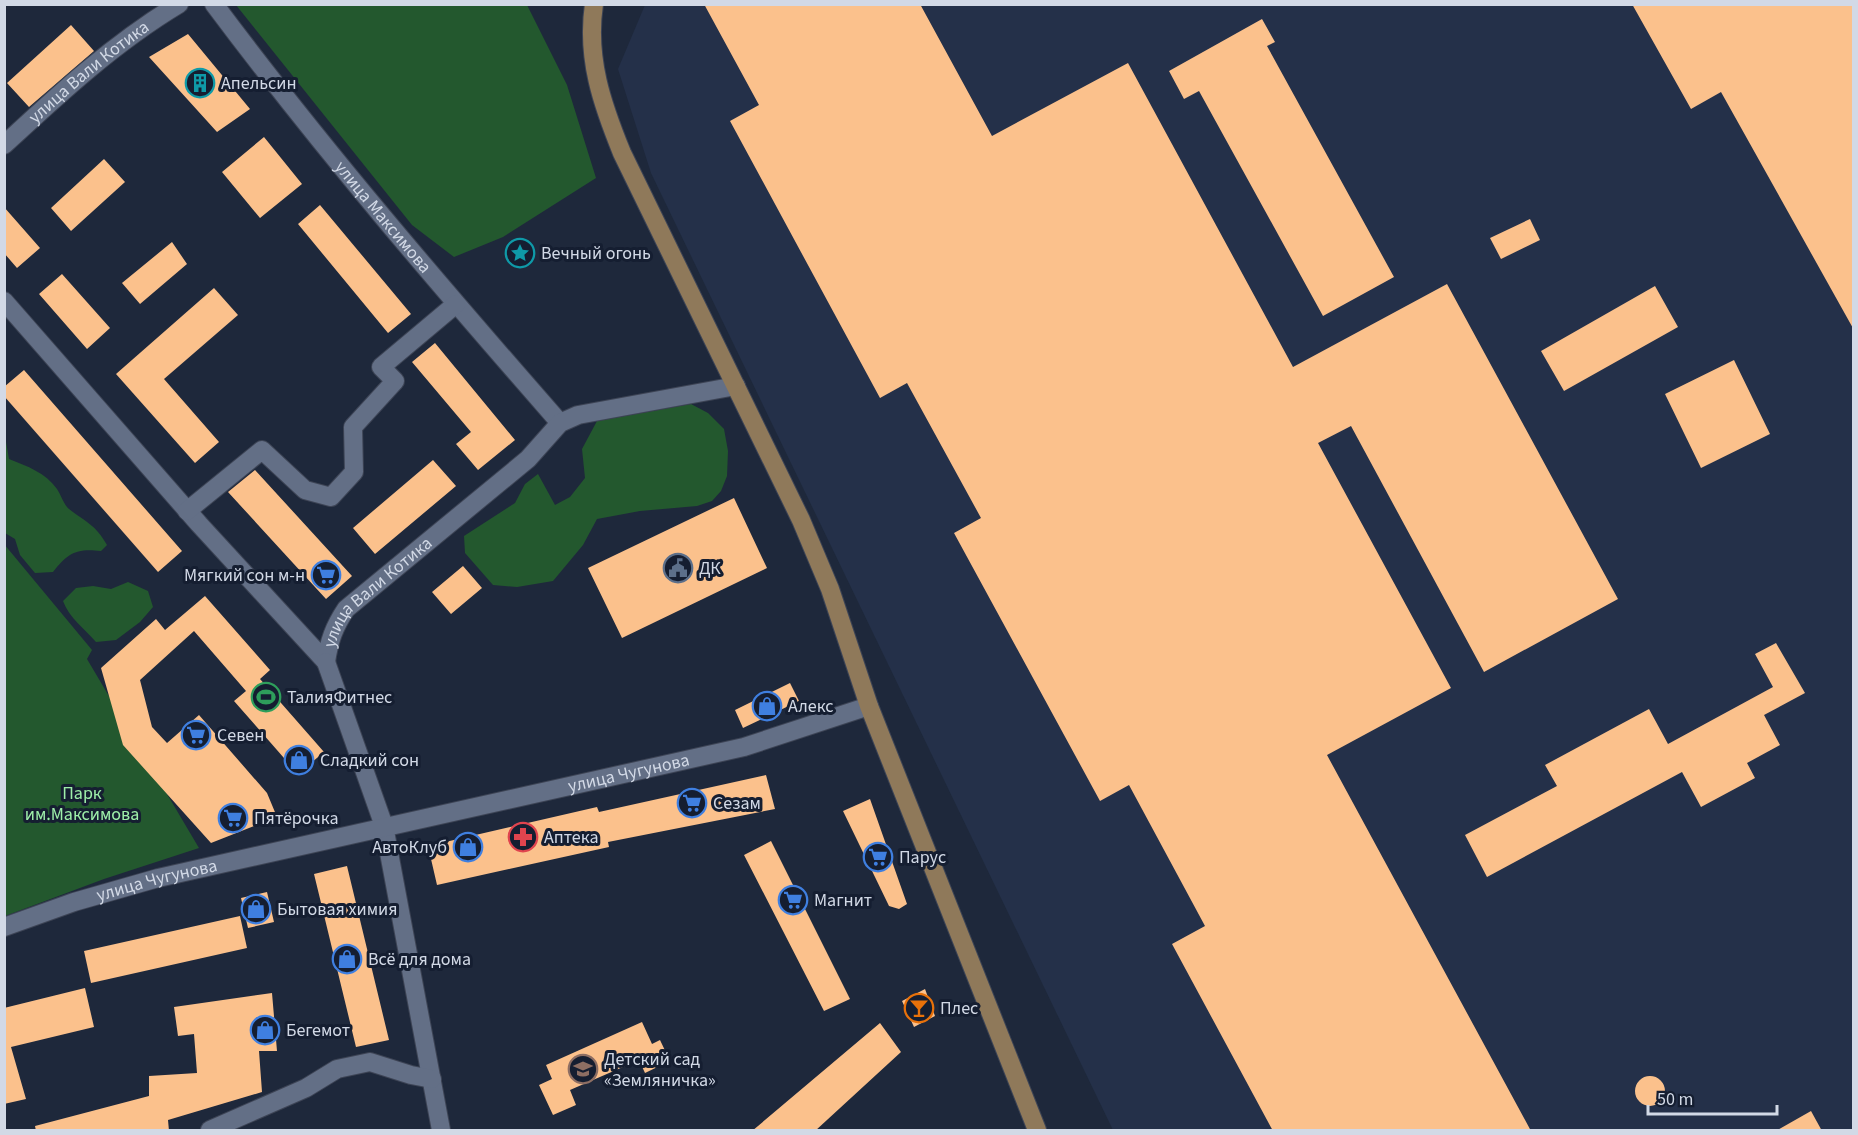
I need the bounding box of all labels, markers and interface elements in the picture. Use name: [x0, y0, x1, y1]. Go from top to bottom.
street label: улица Вали Котика: [23, 15, 154, 129]
building icon: Апельсин: [184, 67, 216, 99]
place label: Апельсин: [221, 71, 297, 96]
street label: улица Максимова: [329, 156, 437, 279]
place icon: Вечный огонь: [504, 237, 536, 269]
place label: Вечный огонь: [541, 241, 651, 266]
street label: улица Вали Котика: [317, 531, 438, 650]
public building icon: ДК: [662, 552, 694, 584]
place label: ДК: [699, 556, 721, 581]
supermarket icon: Мягкий сон м-н: [310, 559, 342, 591]
place label: Мягкий сон м-н: [184, 563, 305, 588]
sports icon: ТалияФитнес: [250, 681, 282, 713]
place label: ТалияФитнес: [287, 685, 392, 710]
shop icon: Алекс: [751, 690, 783, 722]
place label: Алекс: [788, 694, 833, 719]
supermarket icon: Севен: [180, 719, 212, 751]
place label: Севен: [217, 723, 264, 748]
shop icon: Сладкий сон: [283, 744, 315, 776]
place label: Сладкий сон: [320, 748, 419, 773]
street label: улица Чугунова: [566, 748, 692, 799]
park label: Парк им.Максимова: [25, 781, 139, 827]
supermarket icon: Сезам: [676, 787, 708, 819]
place label: Сезам: [713, 791, 761, 816]
supermarket icon: Пятёрочка: [217, 802, 249, 834]
place label: Пятёрочка: [254, 806, 339, 831]
pharmacy icon: Аптека: [507, 821, 539, 853]
place label: Аптека: [544, 825, 599, 850]
shop icon: АвтоКлуб: [452, 831, 484, 863]
place label: АвтоКлуб: [372, 835, 447, 860]
supermarket icon: Парус: [862, 841, 894, 873]
place label: Парус: [899, 845, 946, 870]
street label: улица Чугунова: [94, 853, 220, 908]
supermarket icon: Магнит: [777, 884, 809, 916]
place label: Магнит: [814, 888, 872, 913]
shop icon: Бытовая химия: [240, 893, 272, 925]
place label: Бытовая химия: [277, 897, 397, 922]
shop icon: Всё для дома: [331, 943, 363, 975]
place label: Всё для дома: [368, 947, 471, 972]
bar icon: Плес: [903, 992, 935, 1024]
place label: Плес: [940, 996, 978, 1021]
shop icon: Бегемот: [249, 1014, 281, 1046]
place label: Бегемот: [286, 1018, 350, 1043]
place label: Детский сад «Земляничка»: [604, 1047, 716, 1093]
school or university icon: Детский сад «Земляничка»: [567, 1053, 599, 1085]
scale bar: [1648, 1078, 1777, 1116]
text: 50 m: [1657, 1087, 1693, 1112]

